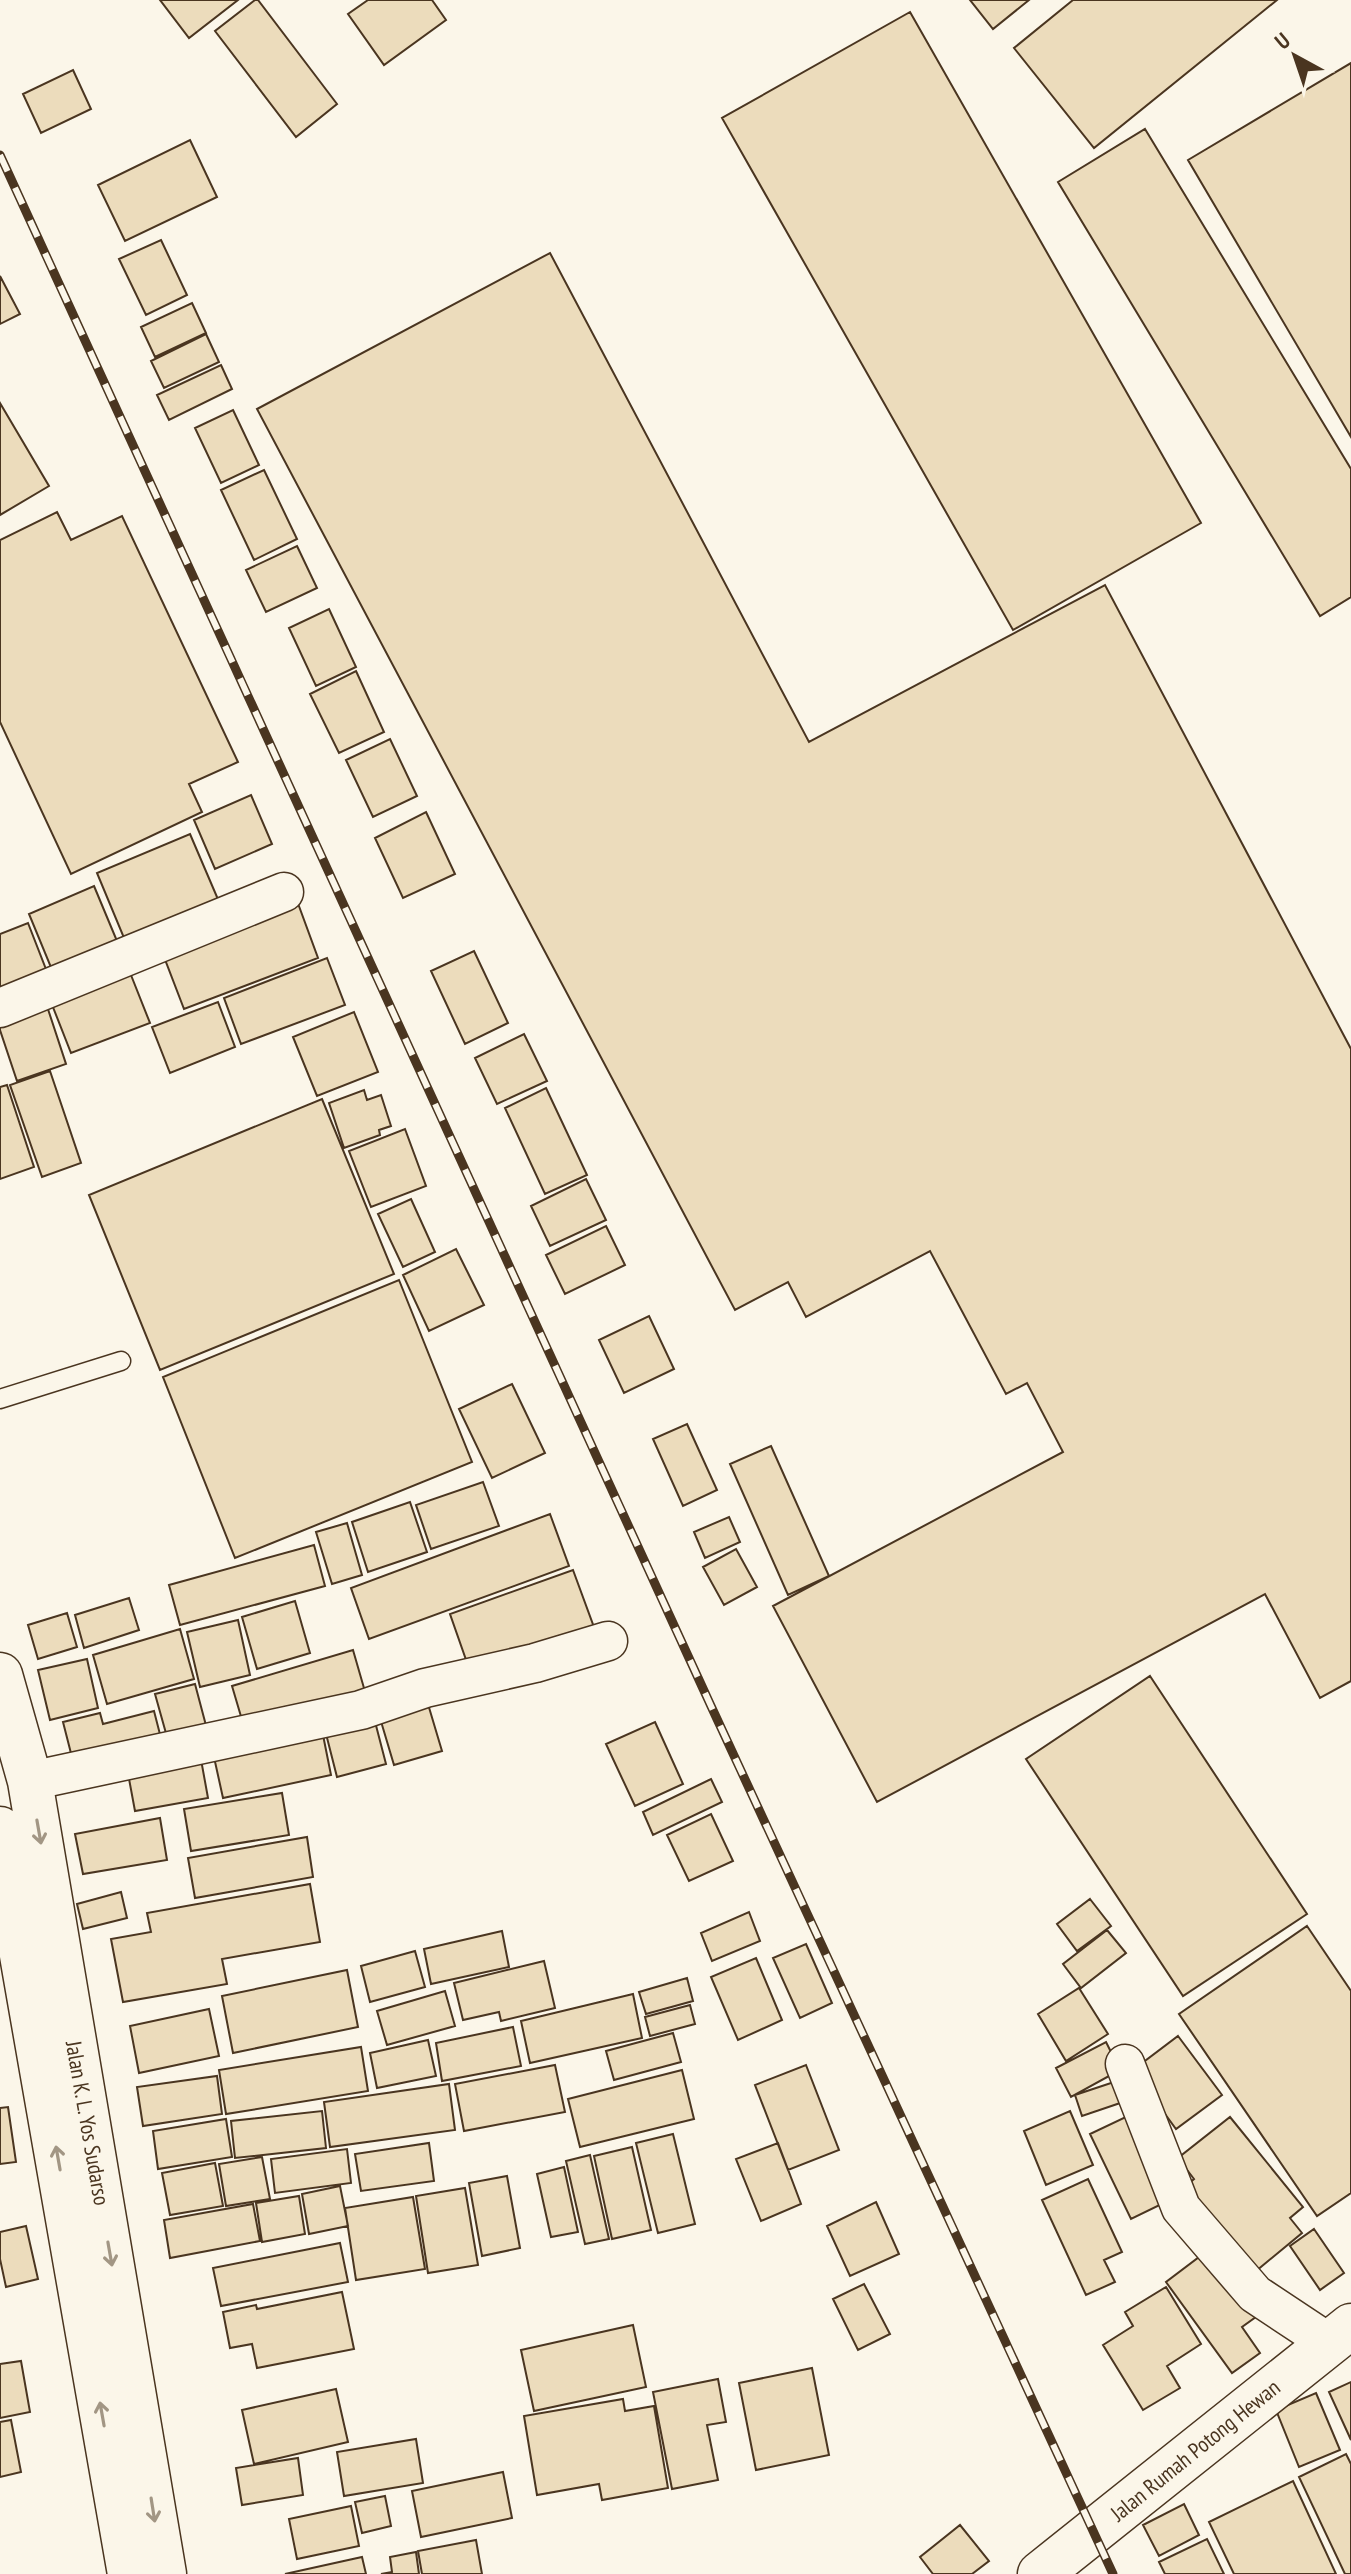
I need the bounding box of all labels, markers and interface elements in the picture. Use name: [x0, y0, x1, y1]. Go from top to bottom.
north arrow: [1255, 16, 1335, 96]
text: U: [1269, 26, 1295, 55]
one-way arrow: [32, 1818, 47, 1844]
street label: Jalan K. L. Yos Sudarso: [60, 2038, 116, 2207]
one-way arrow: [49, 2146, 64, 2171]
one-way arrow: [103, 2241, 118, 2266]
street label: Jalan Rumah Potong Hewan: [1104, 2373, 1285, 2528]
one-way arrow: [94, 2402, 109, 2428]
one-way arrow: [146, 2497, 161, 2522]

